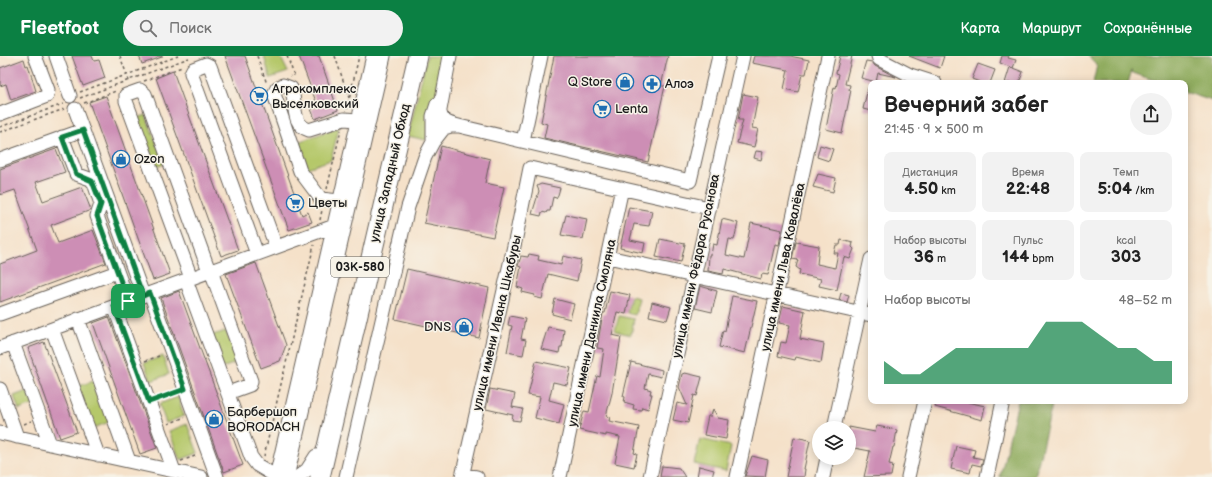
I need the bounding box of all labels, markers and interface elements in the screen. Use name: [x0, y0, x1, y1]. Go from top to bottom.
search box: [123, 10, 403, 46]
text: Fleetfoot: [20, 17, 99, 40]
icon: search: [137, 17, 159, 39]
text: Поиск: [169, 19, 212, 38]
text: Карта: [961, 20, 1000, 37]
text: Маршрут: [1022, 20, 1082, 37]
text: Сохранённые: [1104, 20, 1192, 37]
shop icon: Q Store: [615, 72, 635, 92]
place label: Q Store: [568, 74, 612, 90]
pharmacy icon: Алоэ: [642, 74, 662, 94]
place label: Алоэ: [664, 76, 694, 92]
place label: Агрокомплекс Выселковский: [271, 81, 359, 112]
supermarket icon: Агрокомплекс Выселковский: [249, 86, 269, 106]
text: Вечерний забег: [884, 92, 1048, 119]
button: share: [1130, 93, 1172, 135]
supermarket icon: Lenta: [592, 99, 612, 119]
place label: Lenta: [615, 101, 648, 117]
street label: улица Западный Обход: [366, 102, 414, 244]
text: 21:45 · 9 × 500 m: [884, 121, 983, 137]
shop icon: Ozon: [111, 149, 131, 169]
place label: Ozon: [134, 151, 164, 167]
text: Дистанция: [902, 166, 958, 179]
text: Время: [1012, 166, 1044, 179]
text: Темп: [1113, 166, 1139, 179]
street label: улица имени Фёдора Русанова: [669, 172, 723, 360]
text: 4.50: [904, 179, 938, 199]
text: 22:48: [1006, 179, 1050, 199]
text: 5:04: [1098, 179, 1132, 199]
street label: улица имени Льва Ковалёва: [757, 181, 809, 353]
text: km: [938, 184, 956, 197]
text: /km: [1132, 184, 1154, 197]
supermarket icon: Цветы: [285, 193, 305, 213]
place label: Цветы: [308, 195, 347, 211]
street label: улица имени Ивана Шкабуры: [469, 233, 525, 413]
text: Набор высоты: [893, 234, 967, 247]
text: Пульс: [1013, 234, 1043, 247]
text: kcal: [1116, 234, 1136, 247]
street label: улица имени Даниила Смоляна: [564, 237, 620, 428]
text: 36: [914, 247, 934, 267]
text: 144: [1002, 247, 1029, 267]
text: 303: [1111, 247, 1141, 267]
text: m: [934, 252, 946, 265]
text: bpm: [1029, 252, 1054, 265]
road number: 03К-580: [331, 257, 389, 277]
pin: [111, 284, 145, 318]
icon: arrive: [117, 290, 139, 312]
text: Набор высоты: [884, 292, 971, 308]
text: 48–52 m: [1119, 292, 1172, 308]
shop icon: DNS: [454, 317, 474, 337]
place label: DNS: [424, 319, 451, 335]
place label: Барбершоп BORODACH: [227, 404, 300, 435]
shop icon: Барбершоп BORODACH: [204, 409, 224, 429]
map controls: [812, 421, 856, 465]
button: layers: [812, 421, 856, 465]

